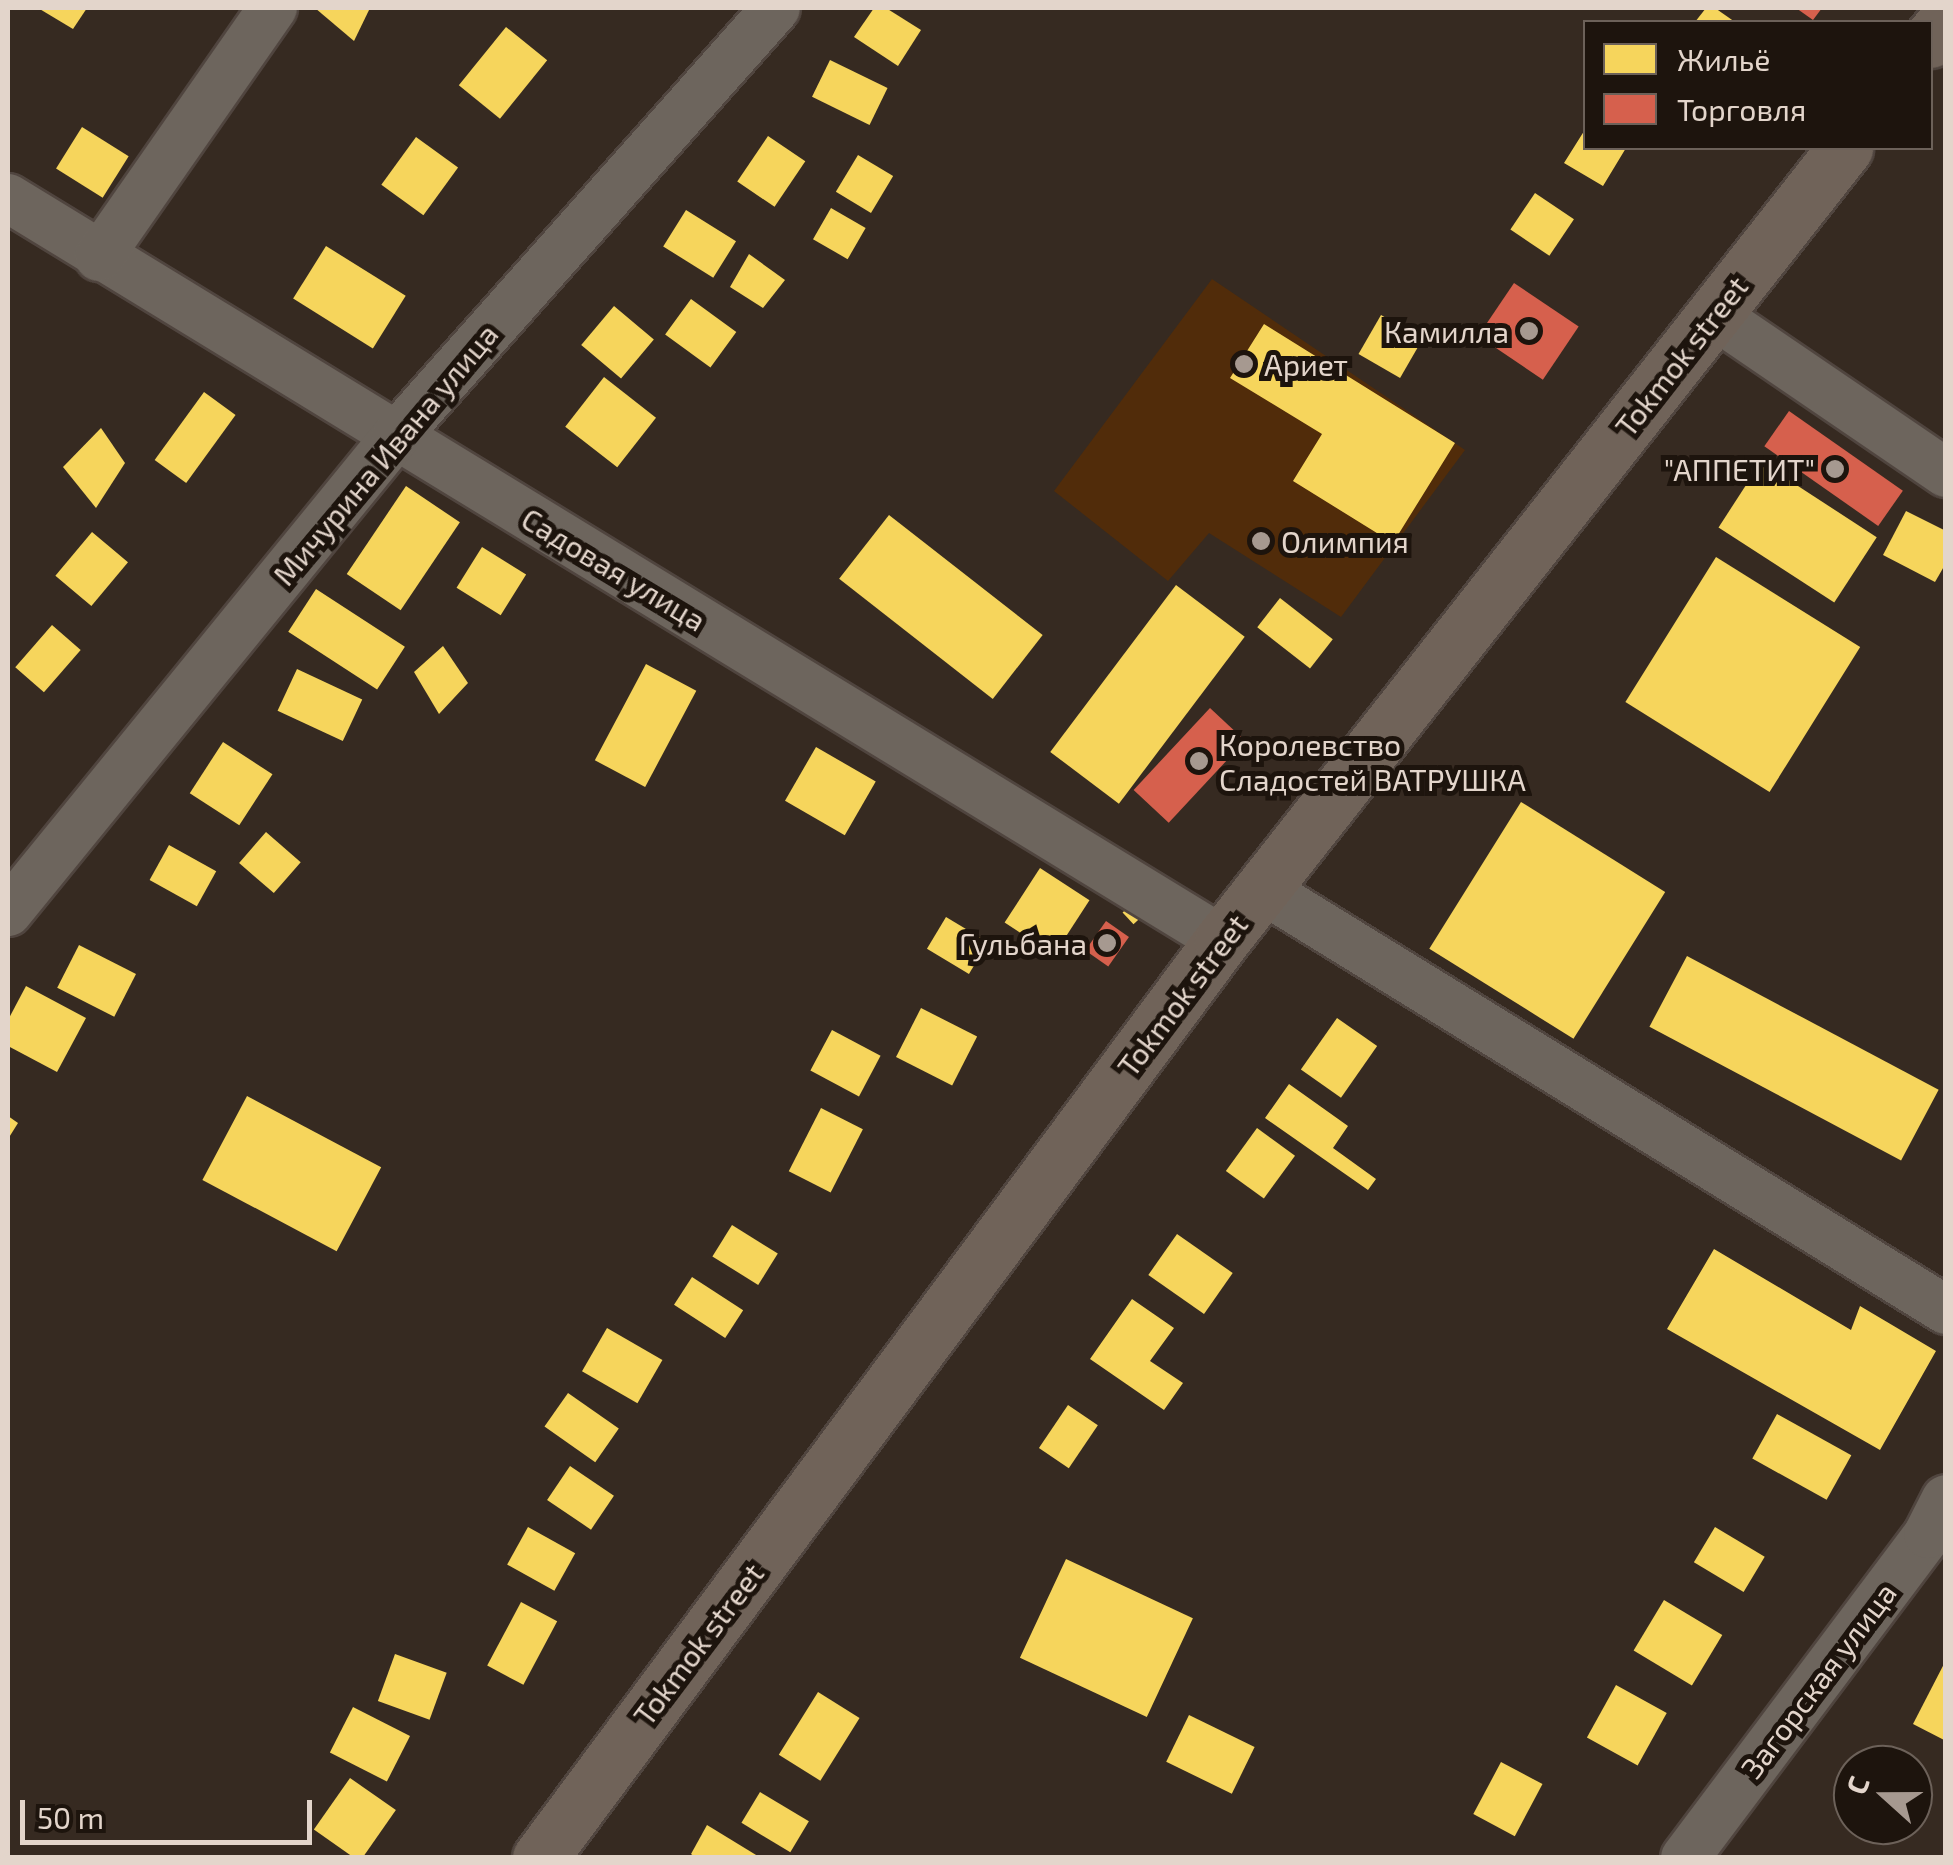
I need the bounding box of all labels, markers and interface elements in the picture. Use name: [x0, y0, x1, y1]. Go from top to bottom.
legend: [1583, 20, 1933, 150]
text: Жильё: [1677, 41, 1770, 77]
text: Торговля: [1677, 91, 1806, 127]
street label: Tokmok street: [1607, 269, 1755, 443]
place label: Камилла: [1384, 313, 1509, 349]
street label: Мичурина Ивана улица: [265, 316, 505, 592]
marker: Камилла: [1518, 320, 1540, 342]
place label: Ариет: [1264, 346, 1348, 382]
marker: Ариет: [1233, 353, 1255, 375]
place label: "АППЕТИТ": [1664, 451, 1815, 487]
marker: "АППЕТИТ": [1824, 458, 1846, 480]
street label: Садовая улица: [515, 500, 713, 638]
place label: Олимпия: [1281, 523, 1409, 559]
marker: Олимпия: [1250, 530, 1272, 552]
place label: Королевство Сладостей ВАТРУШКА: [1219, 726, 1526, 796]
marker: Королевство Сладостей ВАТРУШКА: [1188, 750, 1210, 772]
street label: Tokmok street: [1109, 907, 1255, 1083]
place label: Гульбана: [959, 925, 1087, 961]
marker: Гульбана: [1096, 932, 1118, 954]
street label: Tokmok street: [625, 1556, 771, 1732]
street label: Загорская улица: [1733, 1575, 1903, 1785]
north arrow: [1833, 1745, 1933, 1845]
text: С: [1838, 1771, 1876, 1799]
scale bar: [25, 1780, 318, 1842]
text: 50 m: [37, 1799, 104, 1835]

